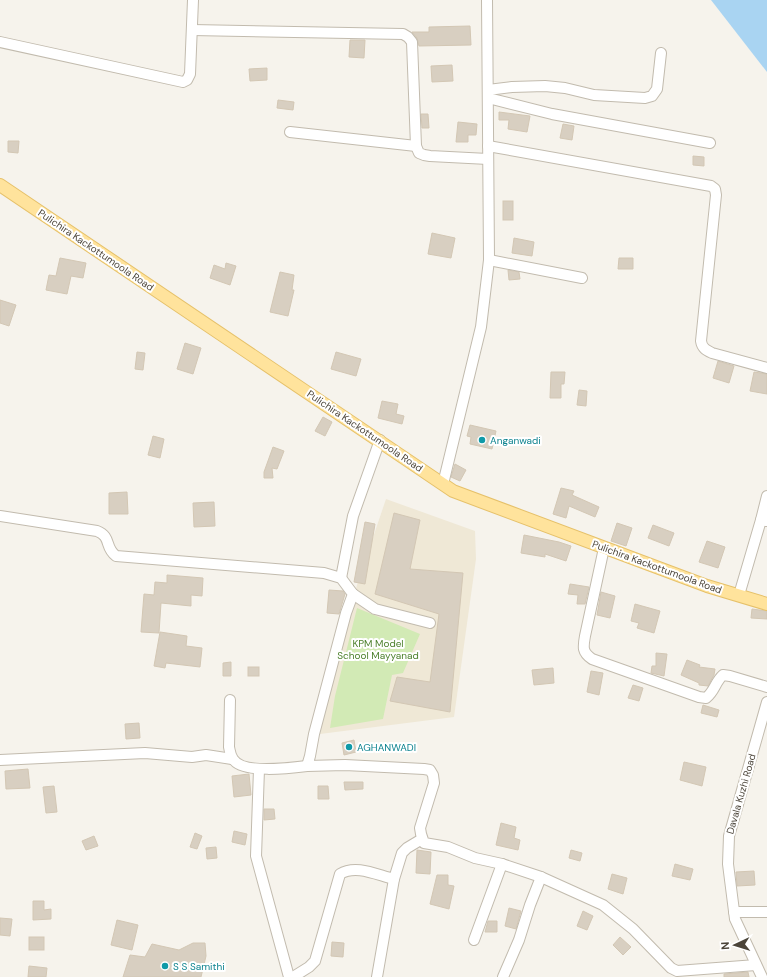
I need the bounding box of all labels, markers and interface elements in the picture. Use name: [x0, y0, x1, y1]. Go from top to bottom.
street label: Pulichira Kackottumoola Road: [36, 206, 156, 294]
street label: Pulichira Kackottumoola Road: [305, 387, 425, 475]
place label: Anganwadi: [490, 434, 541, 447]
marker: Anganwadi: [477, 435, 487, 445]
street label: Pulichira Kackottumoola Road: [590, 537, 724, 597]
park label: KPM Model School Mayyanad: [337, 637, 419, 662]
place label: AGHANWADI: [357, 741, 416, 754]
marker: AGHANWADI: [344, 742, 354, 752]
street label: Davala Kuzhi Road: [723, 752, 759, 836]
north arrow: [715, 925, 755, 965]
text: N: [718, 941, 732, 950]
place label: S S Samithi: [173, 960, 225, 973]
marker: S S Samithi: [160, 961, 170, 971]

